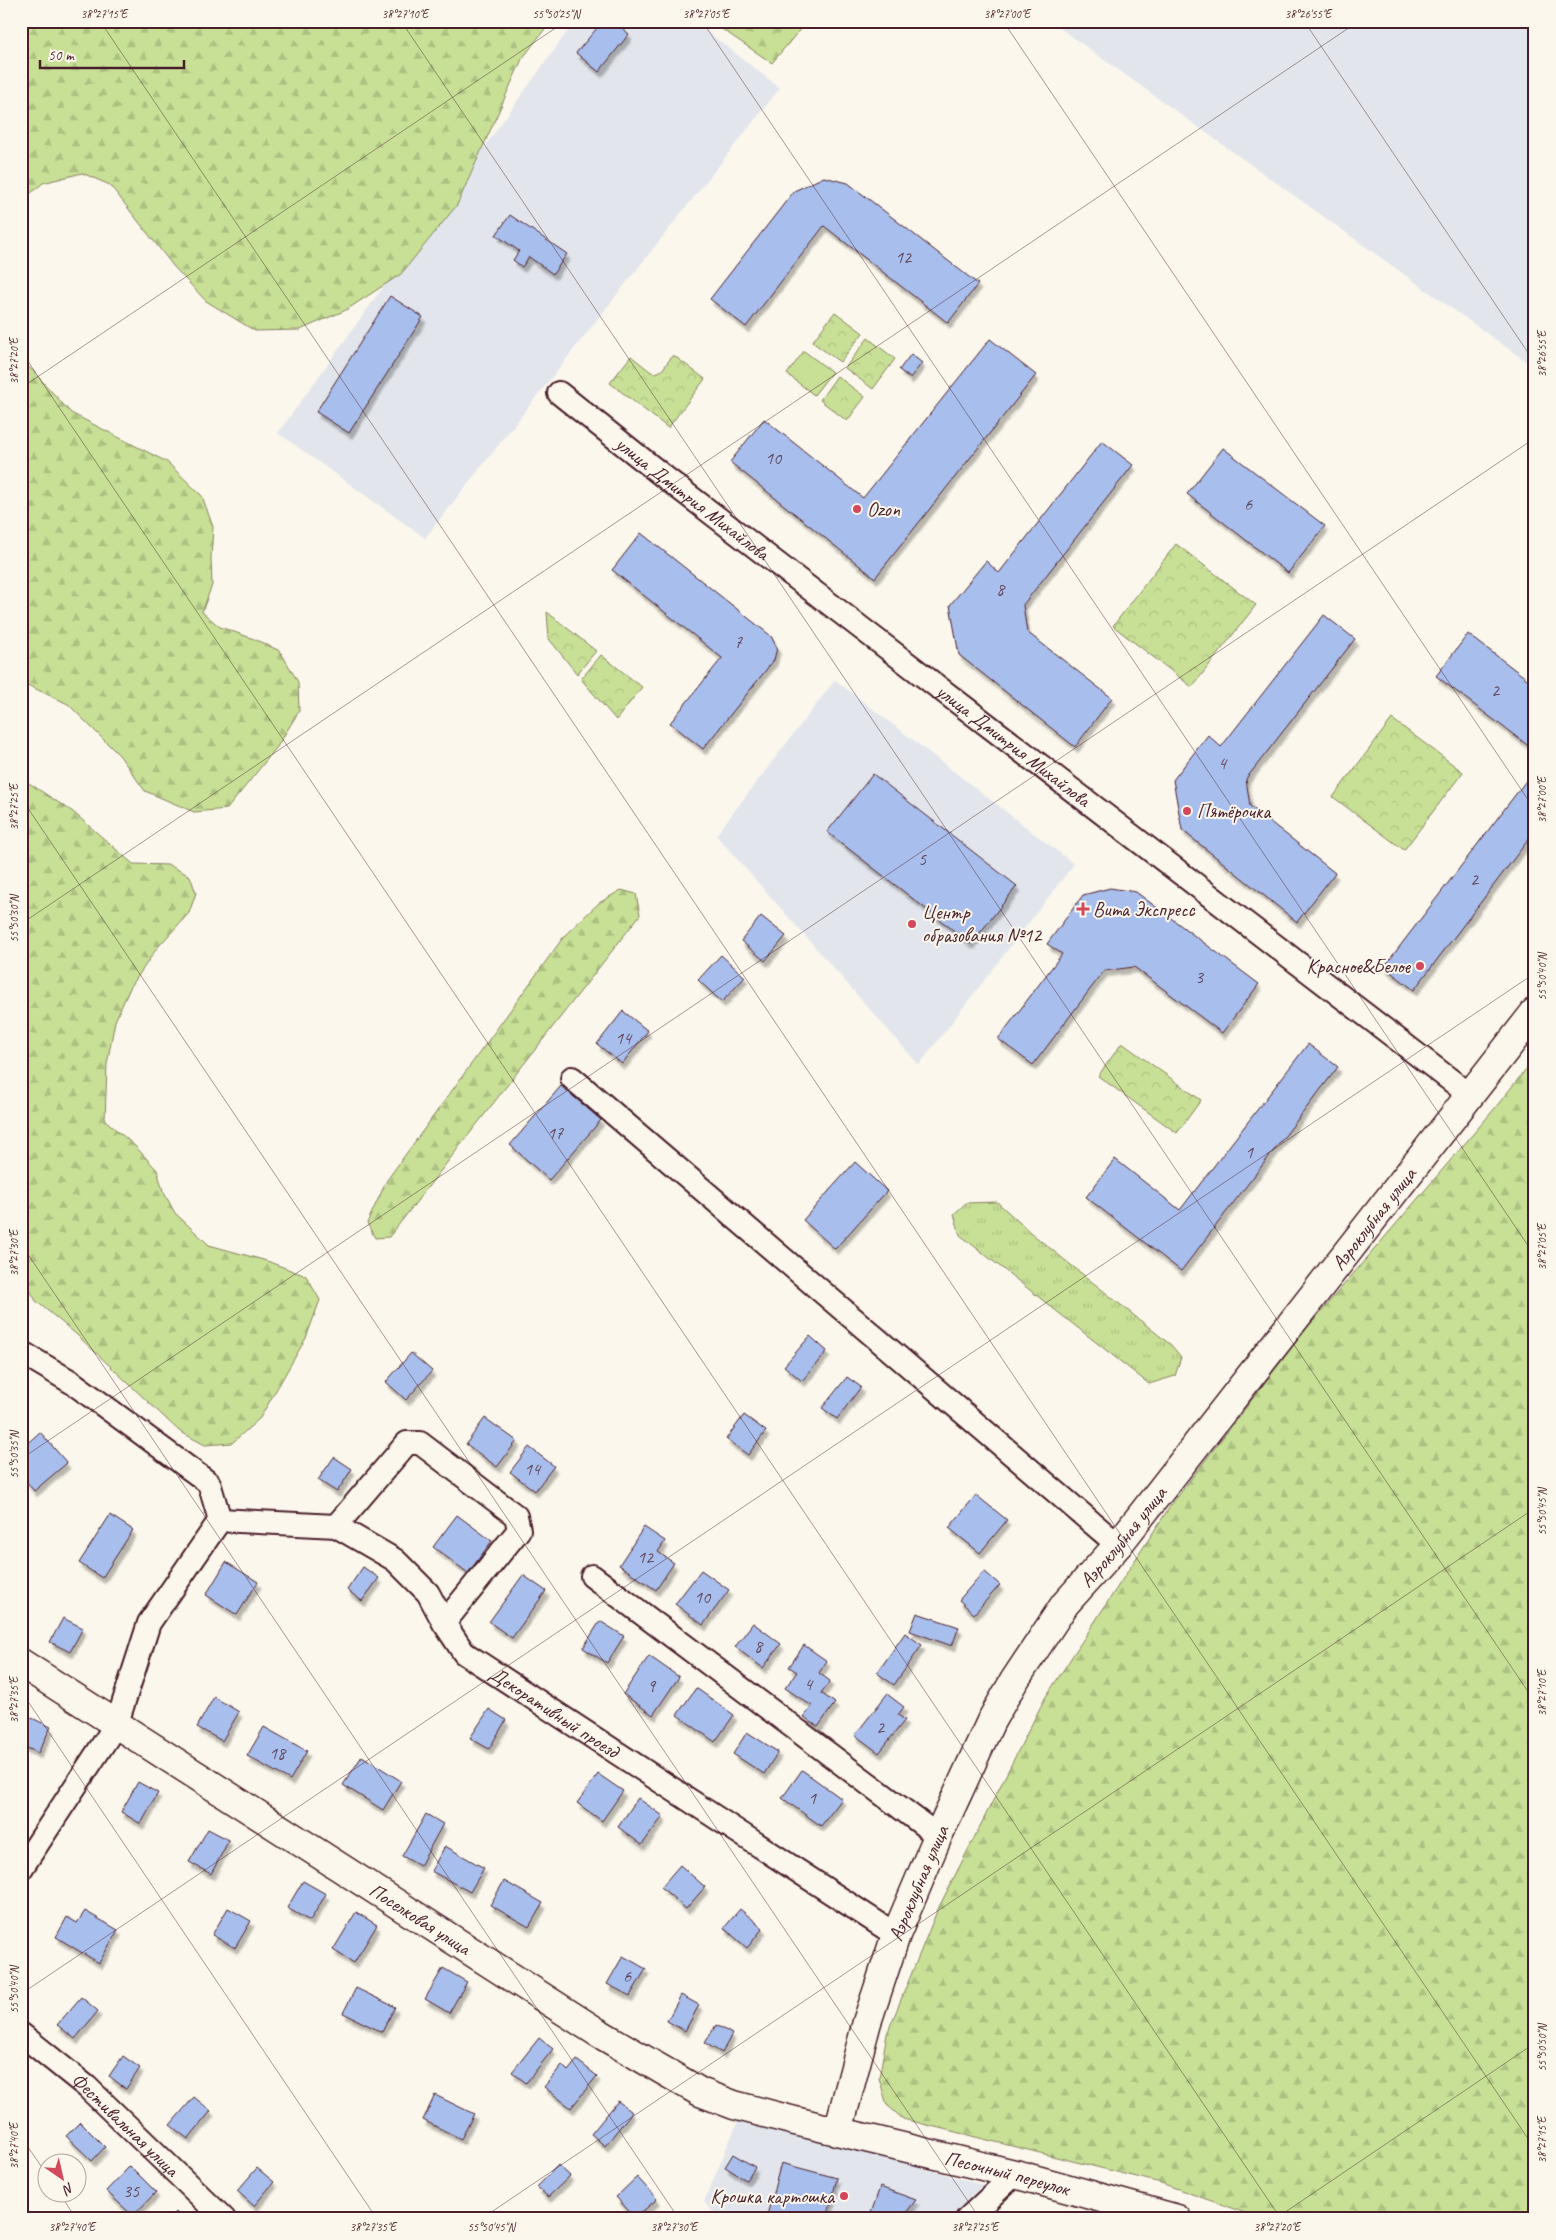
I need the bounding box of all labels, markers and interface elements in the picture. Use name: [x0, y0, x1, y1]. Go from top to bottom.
text: 38°27'15"E: [81, 6, 129, 22]
text: 38°27'10"E: [382, 6, 430, 22]
text: 55°50'25"N: [532, 6, 581, 22]
text: 38°27'05"E: [683, 6, 731, 22]
text: 38°27'00"E: [984, 6, 1032, 22]
text: 38°26'55"E: [1285, 6, 1333, 22]
scale bar: [40, 38, 184, 70]
text: 50 m: [48, 46, 75, 65]
house number: 12: [895, 246, 913, 268]
text: 38°26'55"E: [1534, 329, 1550, 377]
text: 38°27'20"E: [6, 336, 22, 384]
street label: улица Дмитрия Михайлова: [610, 430, 776, 567]
house number: 10: [765, 447, 783, 469]
house number: 6: [1244, 493, 1253, 515]
place label: Ozon: [867, 497, 901, 522]
marker: Ozon: [851, 503, 863, 515]
house number: 8: [996, 578, 1006, 600]
house number: 7: [734, 631, 743, 653]
street label: улица Дмитрия Михайлова: [931, 678, 1097, 813]
house number: 2: [1491, 679, 1501, 701]
house number: 4: [1218, 752, 1228, 774]
text: 38°27'00"E: [1534, 775, 1550, 823]
text: 38°27'25"E: [6, 782, 22, 830]
place label: Пятёрочка: [1197, 799, 1272, 824]
marker: Пятёрочка: [1181, 805, 1193, 817]
house number: 5: [918, 848, 927, 870]
house number: 2: [1470, 868, 1480, 890]
text: 55°50'30"N: [6, 894, 22, 943]
place label: Вита Экспресс: [1093, 897, 1195, 922]
place label: Центр образования №12: [922, 900, 1043, 948]
marker: Вита Экспресс: [1077, 903, 1089, 915]
marker: Центр образования №12: [906, 918, 918, 930]
text: 55°50'40"N: [1534, 952, 1550, 1001]
place label: Красное&Белое: [1306, 954, 1411, 979]
marker: Красное&Белое: [1414, 960, 1426, 972]
house number: 3: [1195, 966, 1205, 988]
house number: 14: [615, 1027, 633, 1049]
house number: 17: [547, 1122, 564, 1144]
house number: 1: [1245, 1141, 1254, 1163]
street label: Аэроклубная улица: [1326, 1161, 1422, 1275]
text: 38°27'05"E: [1534, 1222, 1550, 1270]
text: 38°27'30"E: [6, 1228, 22, 1276]
text: 55°50'35"N: [6, 1430, 22, 1479]
house number: 14: [524, 1458, 542, 1480]
street label: Аэроклубная улица: [1074, 1480, 1173, 1592]
text: 55°50'45"N: [1534, 1487, 1550, 1536]
house number: 12: [637, 1546, 655, 1568]
house number: 10: [694, 1586, 712, 1608]
house number: 8: [754, 1635, 764, 1657]
street label: Декоративный проезд: [485, 1661, 625, 1764]
text: 38°27'10"E: [1534, 1668, 1550, 1716]
house number: 4: [804, 1673, 814, 1695]
text: 38°27'35"E: [6, 1675, 22, 1723]
house number: 9: [647, 1675, 657, 1697]
house number: 2: [876, 1716, 886, 1738]
house number: 18: [269, 1742, 287, 1764]
house number: 1: [808, 1787, 817, 1809]
street label: Аэроклубная улица: [882, 1820, 954, 1944]
street label: Поселковая улица: [365, 1877, 477, 1961]
text: 55°50'40"N: [6, 1965, 22, 2014]
house number: 6: [623, 1965, 632, 1987]
text: 55°50'50"N: [1534, 2023, 1550, 2072]
street label: Фестивальная улица: [66, 2067, 186, 2183]
text: 38°27'15"E: [1534, 2115, 1550, 2163]
text: 38°27'40"E: [6, 2121, 22, 2169]
street label: Песочный переулок: [942, 2145, 1074, 2201]
north arrow: [38, 2152, 88, 2202]
text: N: [59, 2179, 77, 2199]
house number: 35: [123, 2180, 140, 2202]
place label: Крошка картошка: [710, 2184, 836, 2209]
marker: Крошка картошка: [838, 2190, 850, 2202]
text: 38°27'40"E: [49, 2219, 97, 2235]
text: 38°27'35"E: [350, 2219, 398, 2235]
text: 55°50'45"N: [467, 2219, 516, 2235]
text: 38°27'30"E: [651, 2219, 699, 2235]
text: 38°27'25"E: [952, 2219, 1000, 2235]
text: 38°27'20"E: [1254, 2219, 1302, 2235]

